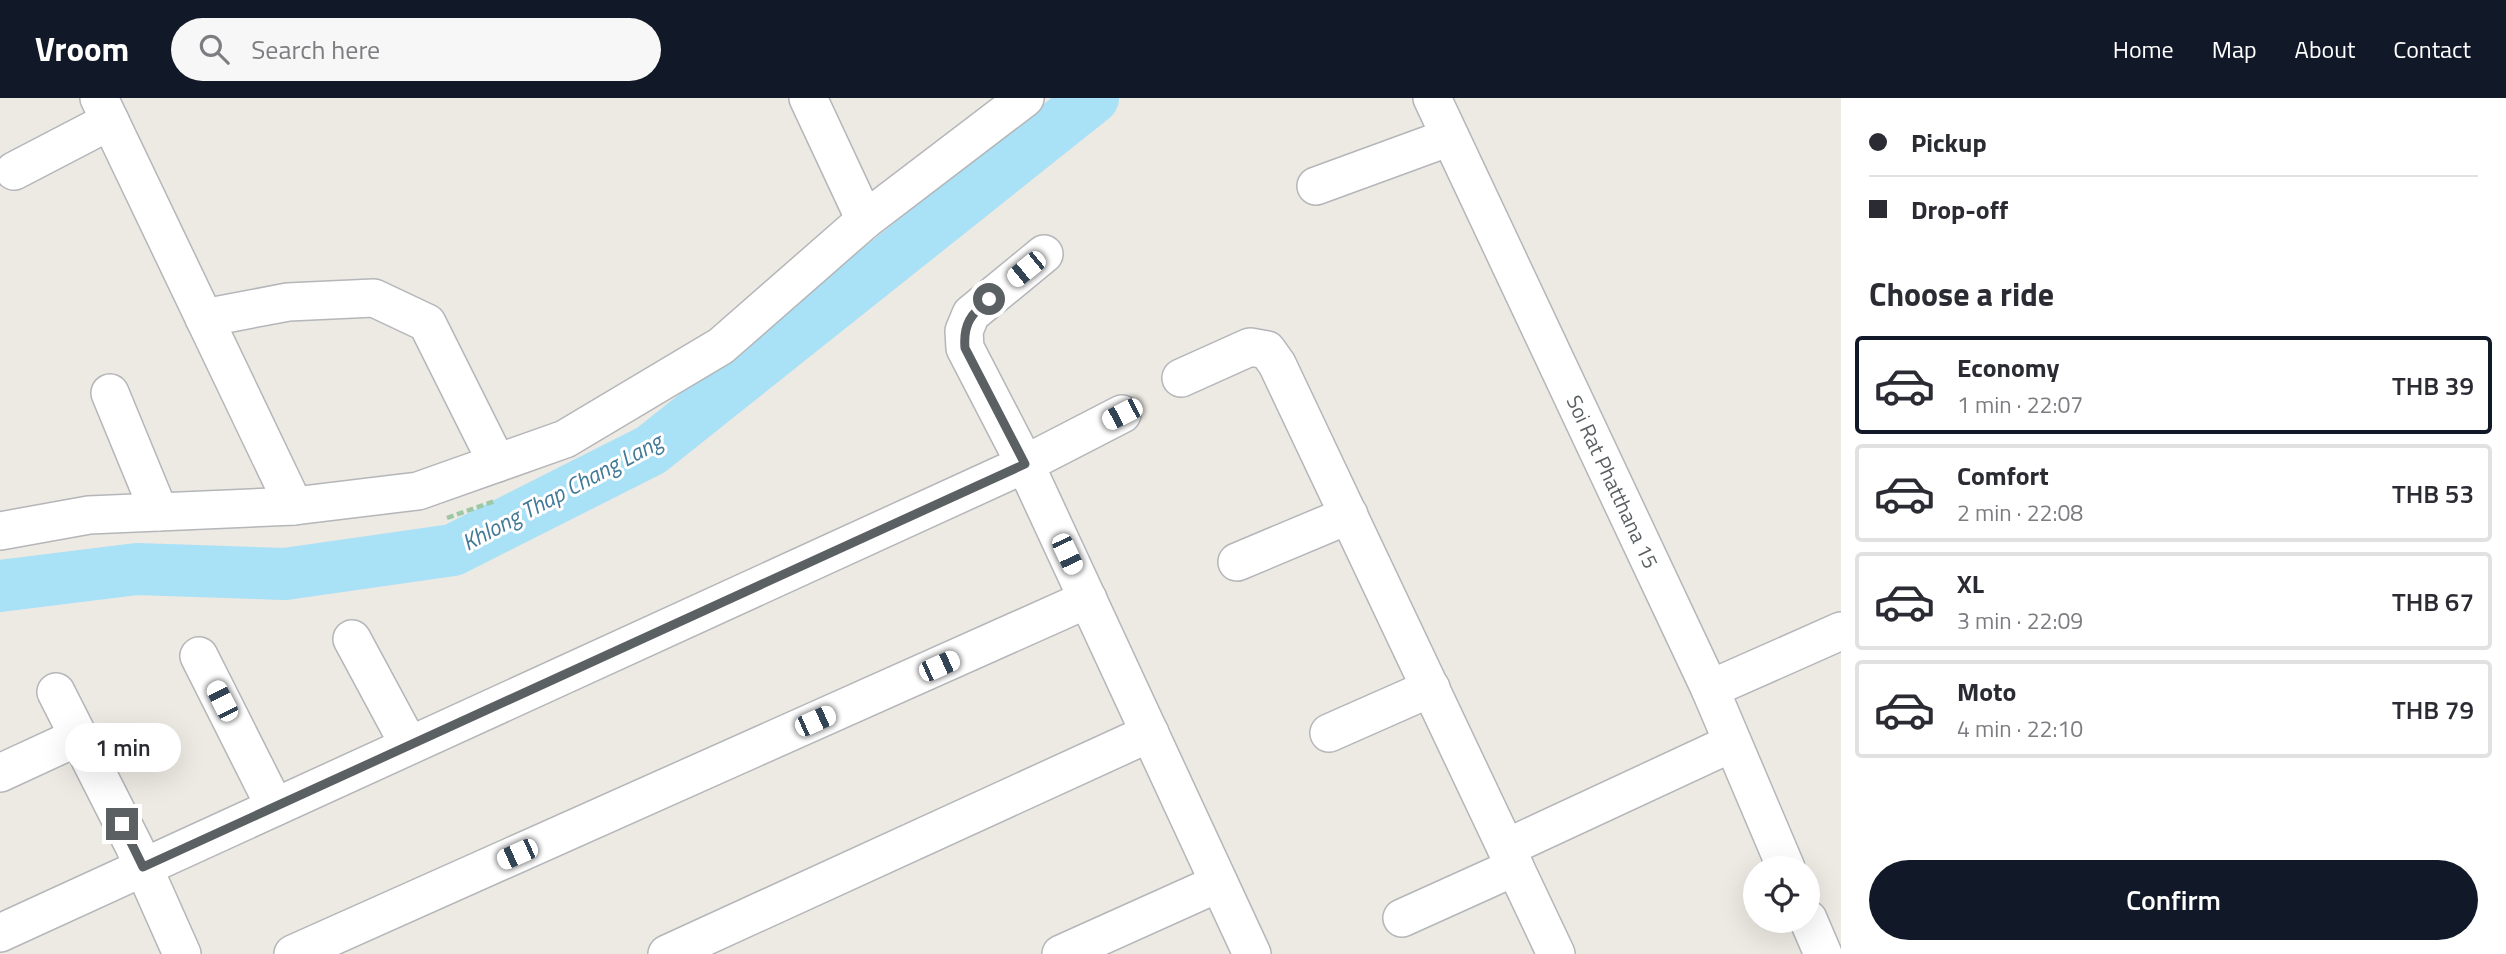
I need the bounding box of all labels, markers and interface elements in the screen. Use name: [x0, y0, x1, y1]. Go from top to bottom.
search box: [171, 18, 661, 81]
text: Vroom: [35, 24, 129, 74]
icon: search: [195, 30, 233, 68]
text: Search here: [251, 30, 380, 69]
text: Home: [2113, 31, 2174, 67]
text: Map: [2212, 31, 2257, 67]
text: About: [2295, 31, 2355, 67]
text: Contact: [2393, 31, 2471, 67]
text: Pickup: [1911, 123, 1987, 162]
text: Drop-off: [1911, 190, 2008, 229]
car: [1004, 248, 1049, 290]
text: Choose a ride: [1869, 270, 2054, 318]
route start: [973, 283, 1005, 315]
text: Economy: [1957, 348, 2059, 387]
icon: car: [1873, 354, 1936, 417]
text: THB 39: [2392, 366, 2474, 405]
text: 1 min · 22:07: [1957, 387, 2083, 422]
street label: Soi Rat Phatthana 15: [1559, 390, 1667, 573]
car: [1099, 395, 1146, 433]
water label: Khlong Thap Chang Lang: [455, 423, 670, 559]
text: Comfort: [1957, 456, 2049, 495]
icon: car: [1873, 462, 1936, 525]
text: THB 53: [2392, 474, 2474, 513]
text: 2 min · 22:08: [1957, 495, 2083, 530]
car: [1049, 531, 1086, 577]
text: XL: [1957, 564, 1984, 603]
icon: car: [1873, 570, 1936, 633]
text: THB 67: [2392, 582, 2474, 621]
text: 3 min · 22:09: [1957, 603, 2083, 638]
car: [916, 648, 963, 684]
text: Moto: [1957, 672, 2016, 711]
car: [204, 678, 241, 724]
icon: car: [1873, 678, 1936, 741]
text: THB 79: [2392, 690, 2474, 729]
car: [792, 703, 839, 739]
text: 4 min · 22:10: [1957, 711, 2083, 746]
callout: 1 min: [64, 722, 180, 772]
text: 1 min: [95, 730, 151, 765]
route end: [106, 808, 138, 840]
car: [494, 836, 541, 872]
map controls: [1743, 856, 1820, 933]
button: locate: [1743, 856, 1820, 933]
button: Confirm: [1869, 860, 2478, 940]

